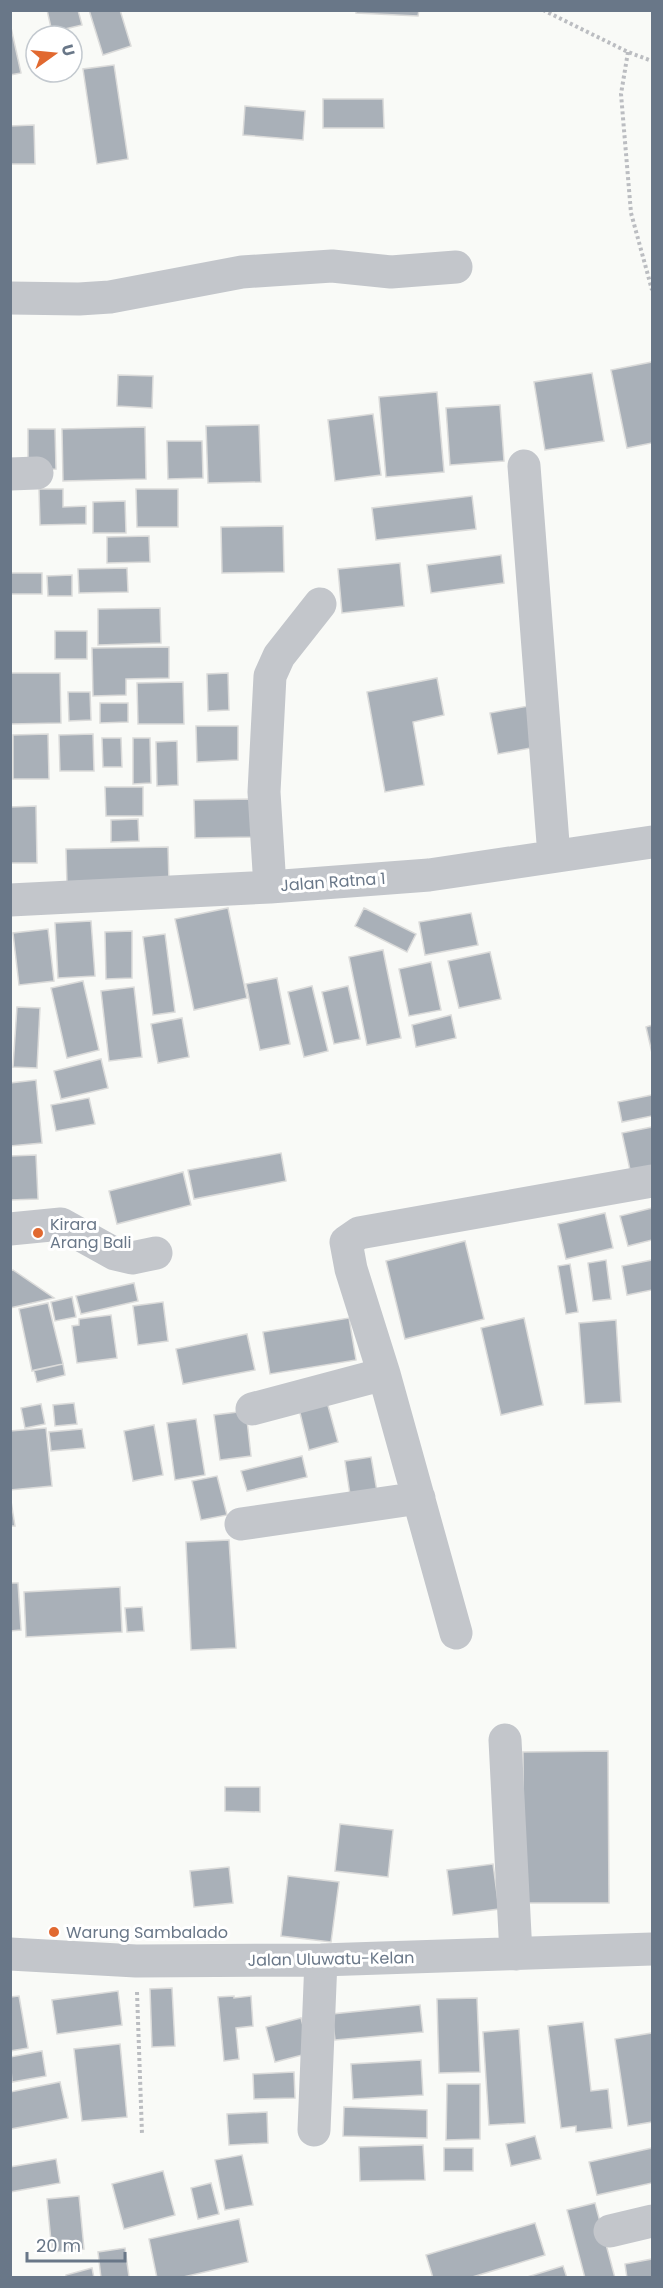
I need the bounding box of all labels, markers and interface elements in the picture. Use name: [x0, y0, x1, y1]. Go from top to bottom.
north arrow: [24, 24, 84, 84]
text: U: [55, 42, 81, 59]
street label: Jalan Ratna 1: [280, 867, 386, 897]
place label: Kirara Arang Bali: [50, 1213, 131, 1254]
marker: Kirara Arang Bali: [31, 1226, 45, 1240]
place label: Warung Sambalado: [66, 1921, 228, 1944]
marker: Warung Sambalado: [47, 1925, 61, 1939]
street label: Jalan Uluwatu-Kelan: [247, 1946, 415, 1972]
scale bar: [27, 2225, 124, 2263]
text: 20 m: [36, 2233, 81, 2258]

